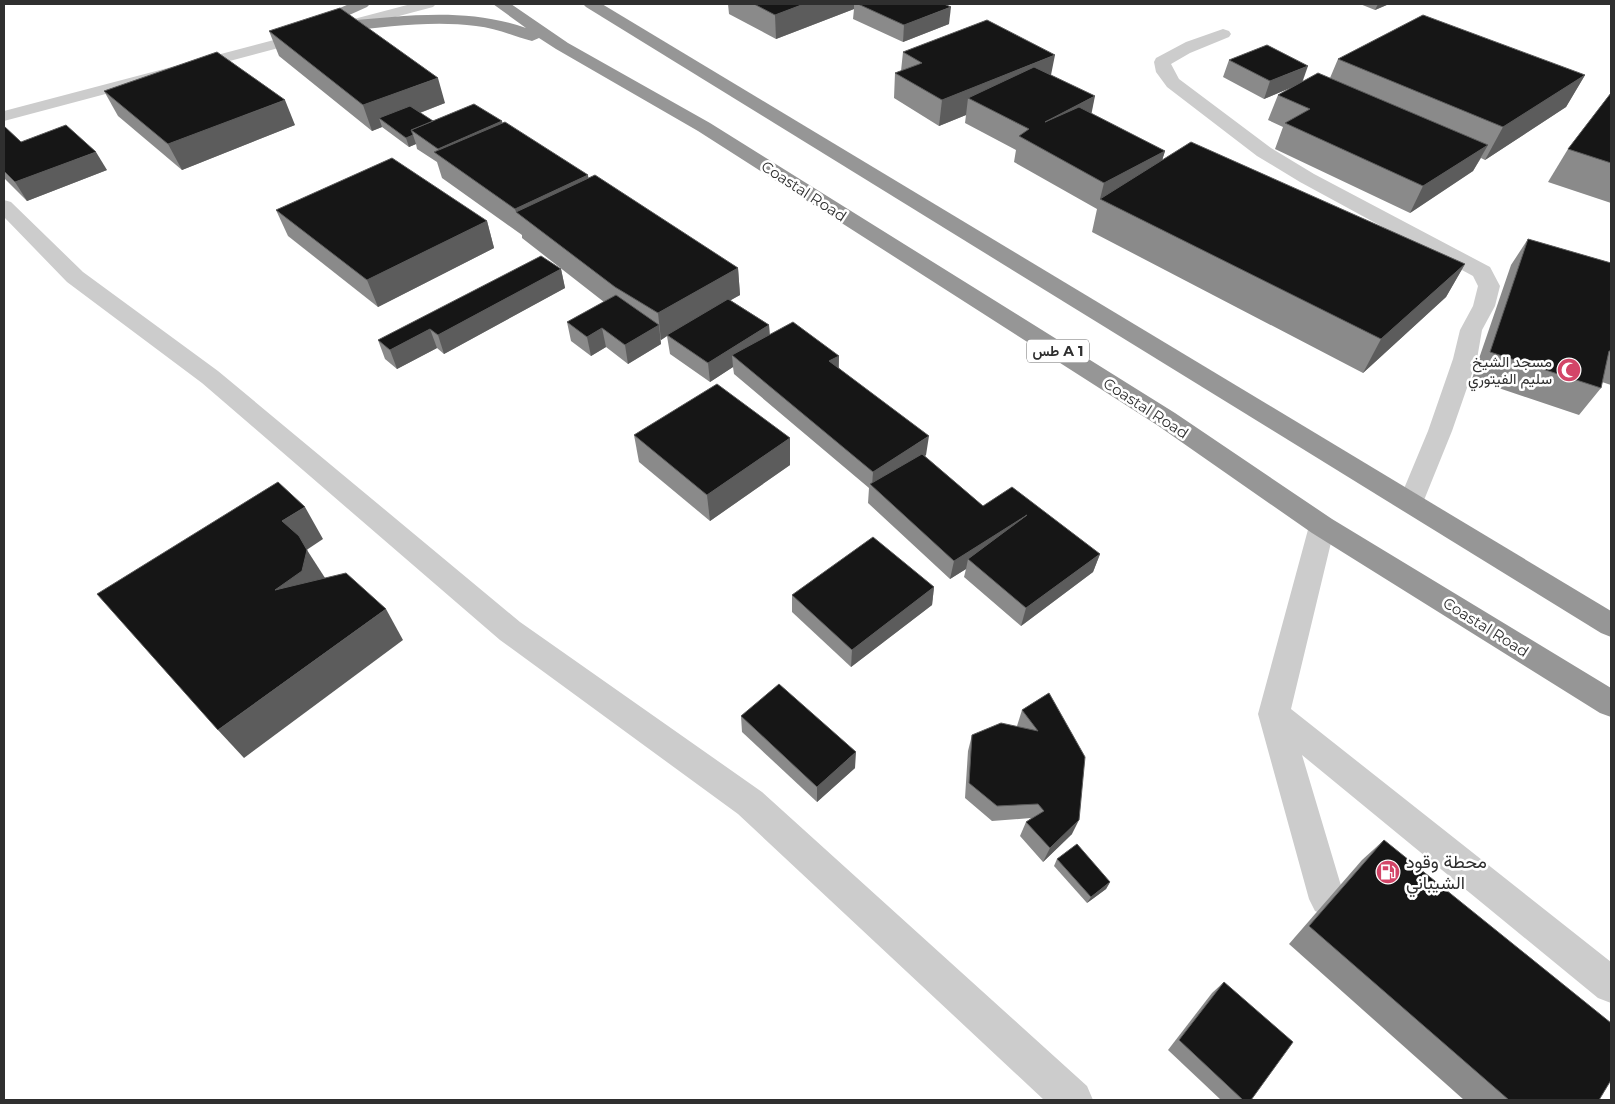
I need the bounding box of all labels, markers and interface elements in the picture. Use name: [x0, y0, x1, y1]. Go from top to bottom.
street label: Coastal Road: [758, 156, 850, 226]
road number: طس A 1: [1027, 340, 1089, 362]
place label: مسجد الشيخ سليم الفيتوري: [1468, 352, 1552, 392]
mosque icon: مسجد الشيخ سليم الفيتوري: [1556, 357, 1582, 383]
street label: Coastal Road: [1100, 373, 1192, 443]
street label: Coastal Road: [1440, 593, 1532, 661]
place label: محطة وقود الشيباني: [1406, 851, 1487, 898]
fuel station icon: محطة وقود الشيباني: [1375, 859, 1401, 885]

